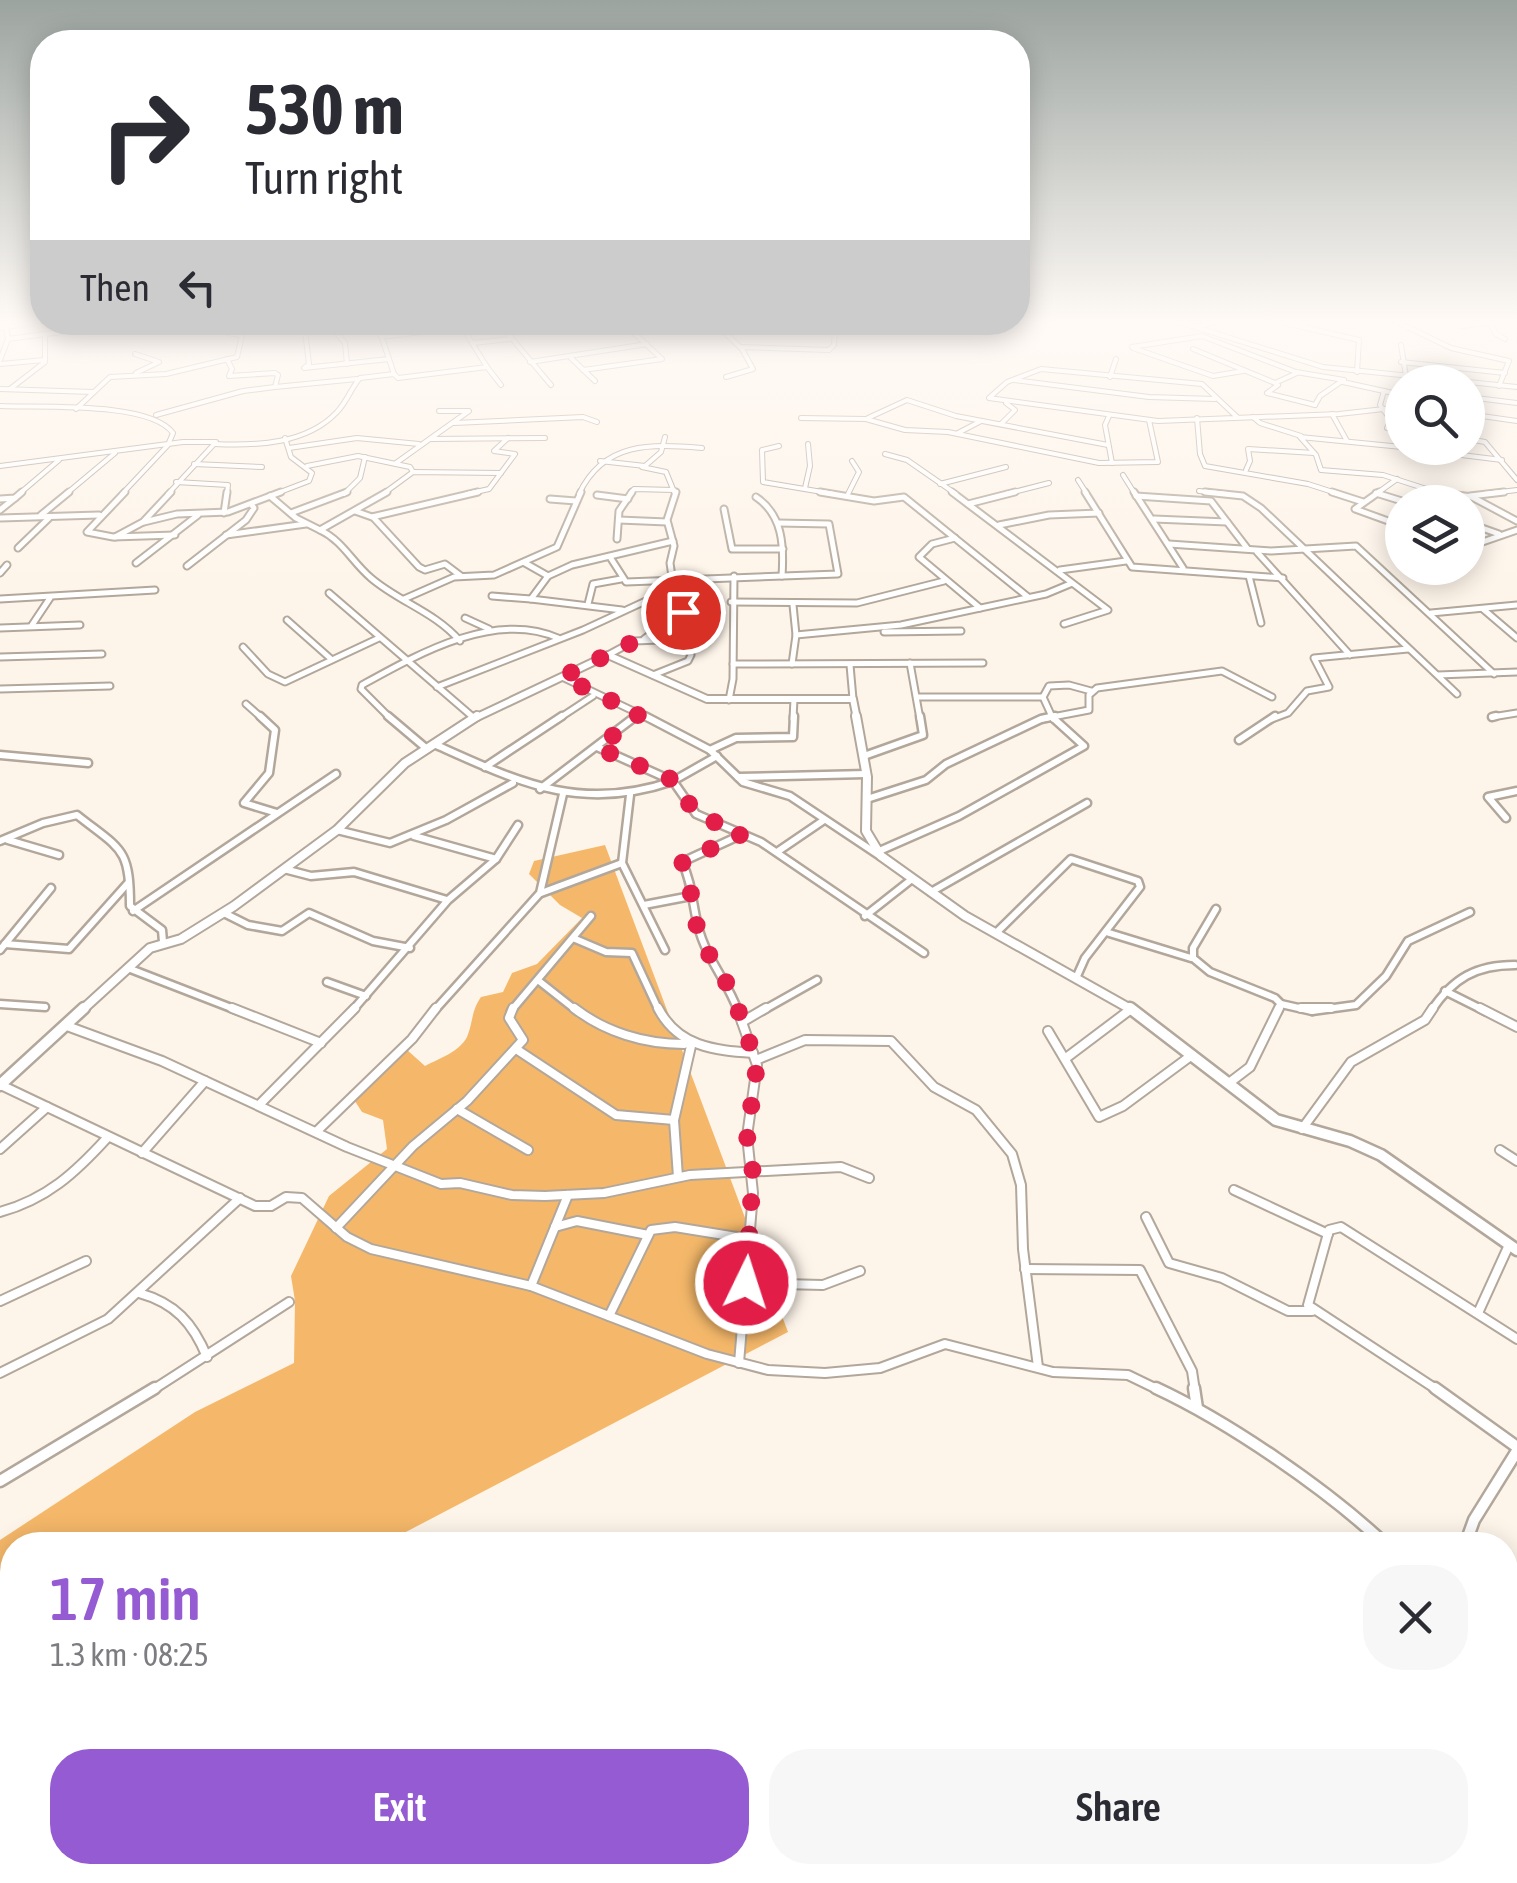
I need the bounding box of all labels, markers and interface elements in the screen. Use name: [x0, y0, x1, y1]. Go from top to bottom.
text: 530 m: [245, 69, 404, 149]
icon: right: [80, 70, 210, 200]
text: Turn right: [245, 152, 403, 204]
icon: left: [170, 260, 225, 315]
text: Then: [80, 266, 150, 309]
map controls: [1385, 365, 1485, 585]
button: search: [1385, 365, 1485, 465]
button: layers: [1385, 485, 1485, 585]
pin: [641, 570, 726, 655]
icon: arrive: [656, 585, 711, 640]
position arrow: [694, 1231, 798, 1335]
text: 17 min: [50, 1564, 201, 1633]
button: close: [1363, 1565, 1468, 1670]
text: 1.3 km · 08:25: [50, 1636, 209, 1673]
button: Exit: [50, 1749, 749, 1864]
button: Share: [769, 1749, 1468, 1864]

